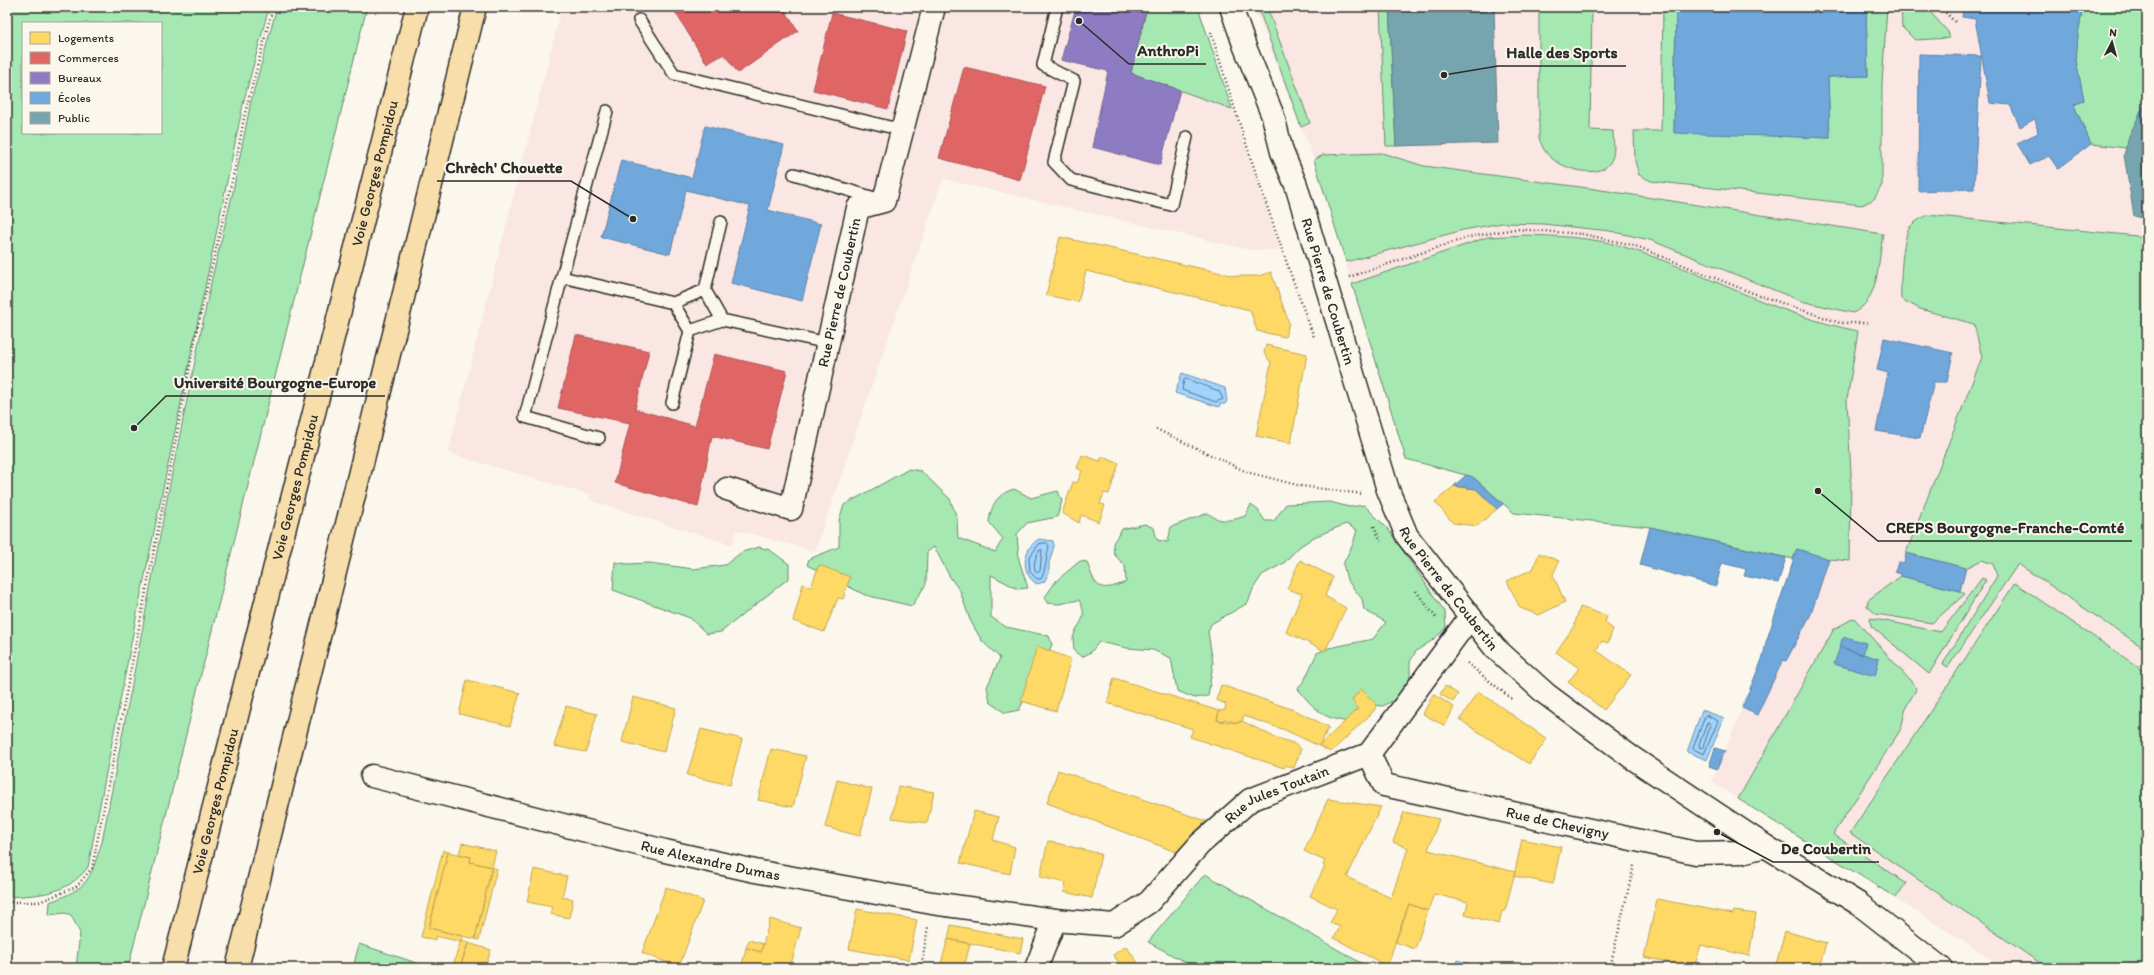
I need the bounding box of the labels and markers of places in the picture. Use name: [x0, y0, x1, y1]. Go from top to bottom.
callout: AnthroPi: [1129, 36, 1206, 64]
callout: Halle des Sports: [1498, 38, 1626, 66]
callout: Chrèch' Chouette: [437, 153, 571, 181]
callout: Université Bourgogne-Europe: [166, 368, 385, 396]
callout: CREPS Bourgogne-Franche-Comté: [1878, 513, 2132, 541]
callout: De Coubertin: [1773, 834, 1879, 862]

